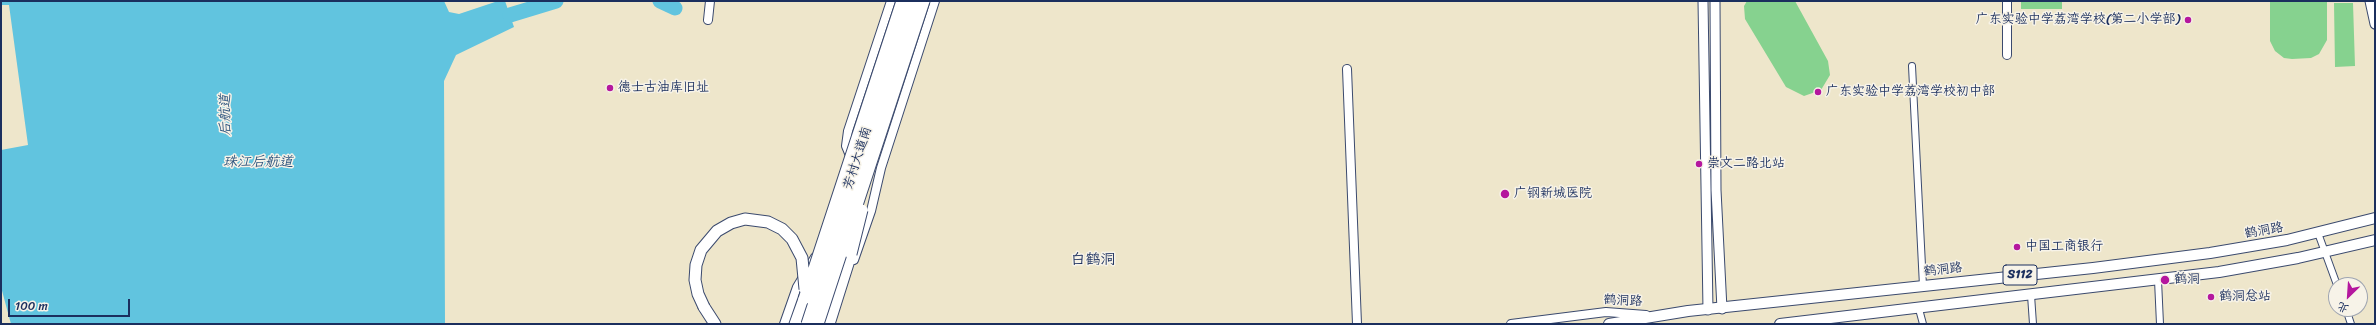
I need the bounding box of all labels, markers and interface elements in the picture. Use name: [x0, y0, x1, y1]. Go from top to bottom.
place label: 广东实验中学荔湾学校(第二小学部): [1976, 12, 2180, 28]
marker: 广东实验中学荔湾学校(第二小学部): [2183, 15, 2193, 25]
place label: 德士古油库旧址: [618, 80, 709, 96]
marker: 德士古油库旧址: [605, 83, 615, 93]
place label: 广东实验中学荔湾学校初中部: [1826, 84, 1995, 100]
marker: 广东实验中学荔湾学校初中部: [1813, 87, 1823, 97]
water label: 后航道: [217, 94, 235, 136]
street label: 芳村大道南: [841, 125, 875, 191]
water label: 珠江后航道: [223, 154, 293, 170]
place label: 崇文二路北站: [1707, 156, 1785, 172]
marker: 崇文二路北站: [1694, 159, 1704, 169]
place label: 广钢新城医院: [1514, 186, 1592, 202]
marker: 广钢新城医院: [1499, 188, 1511, 200]
street label: 鹤洞路: [2243, 220, 2285, 242]
place label: 中国工商银行: [2025, 239, 2103, 255]
marker: 中国工商银行: [2012, 242, 2022, 252]
district label: 白鹤洞: [1071, 251, 1115, 269]
street label: 鹤洞路: [1923, 260, 1963, 280]
road number: S112: [2003, 265, 2037, 285]
place label: 鹤洞: [2174, 272, 2200, 288]
marker: 鹤洞: [2159, 274, 2171, 286]
north arrow: [2328, 277, 2368, 317]
place label: 鹤洞总站: [2219, 289, 2271, 305]
scale bar: [10, 291, 132, 317]
street label: 鹤洞路: [1603, 292, 1643, 310]
marker: 鹤洞总站: [2206, 292, 2216, 302]
text: 100 m: [15, 295, 48, 317]
text: 北: [2334, 296, 2352, 318]

